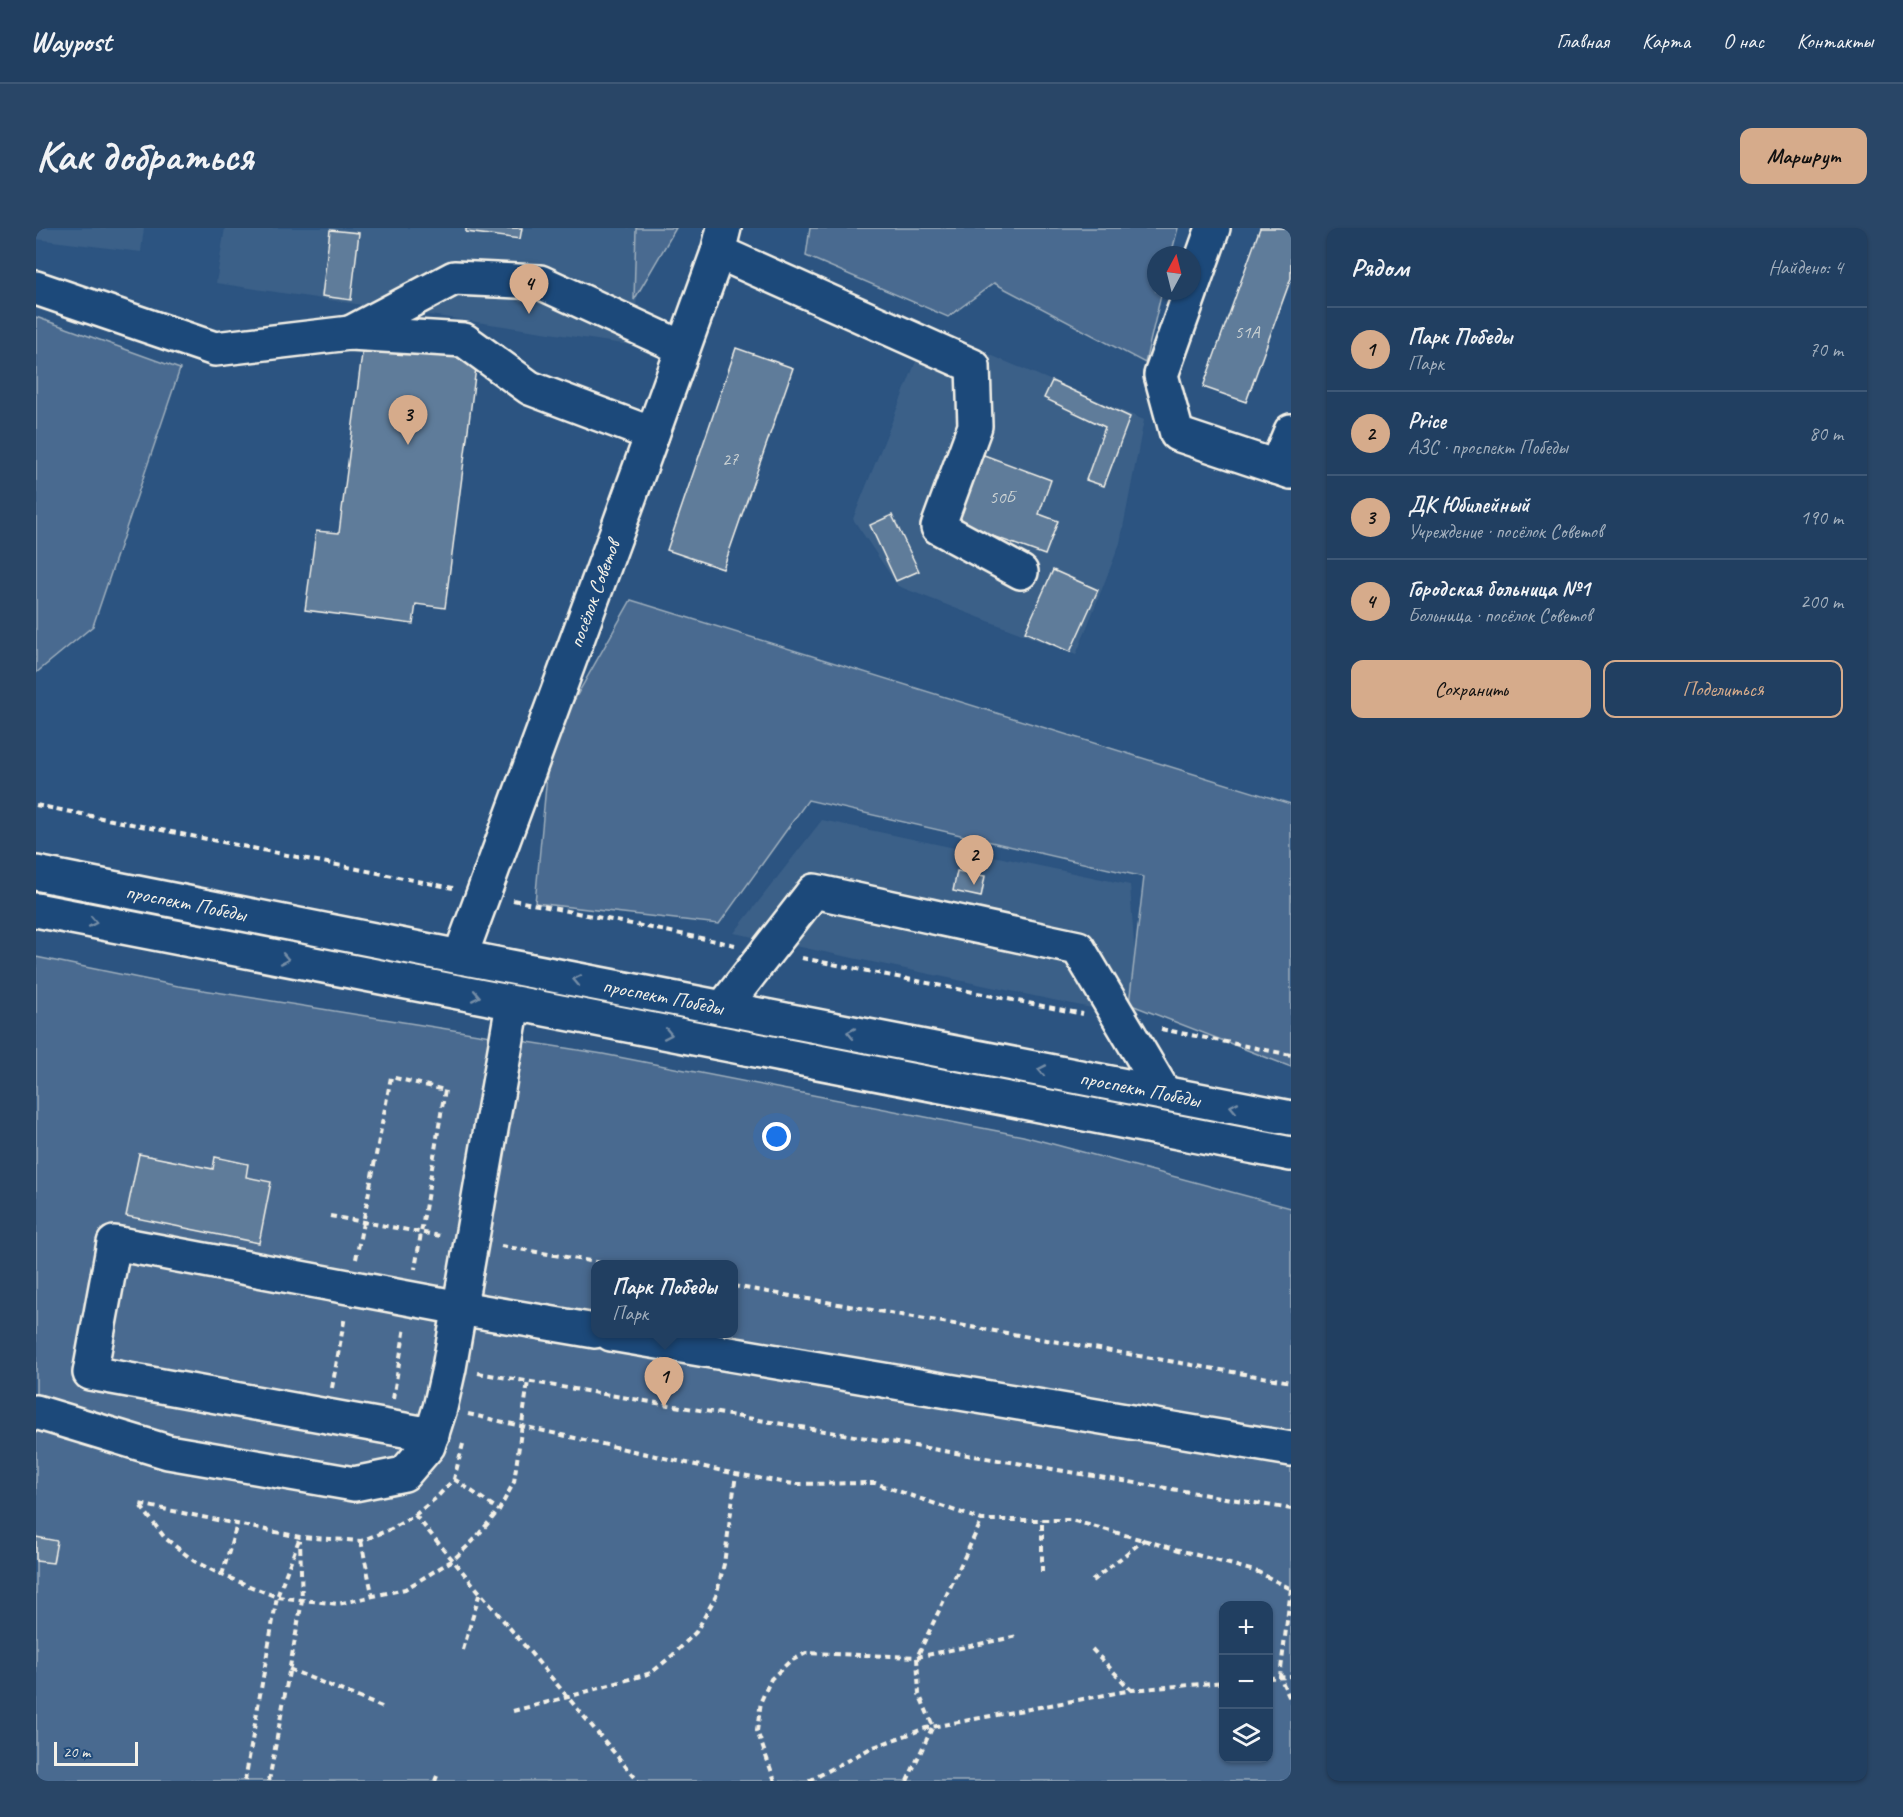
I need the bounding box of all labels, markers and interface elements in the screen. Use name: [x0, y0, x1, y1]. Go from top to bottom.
text: Waypost: [30, 24, 111, 59]
text: Главная: [1556, 28, 1609, 54]
text: Карта: [1642, 28, 1690, 54]
text: О нас: [1723, 28, 1764, 54]
text: Контакты: [1797, 28, 1873, 54]
button: Маршрут: [1740, 128, 1867, 184]
text: Как добраться: [36, 130, 253, 183]
north arrow: [1147, 246, 1201, 300]
text: Рядом: [1351, 251, 1409, 284]
text: Найдено: 4: [1768, 255, 1843, 280]
pin: 4: [510, 264, 548, 314]
house number: 51А: [1234, 321, 1261, 343]
text: Парк Победы: [1408, 323, 1512, 351]
text: 1: [1366, 337, 1375, 362]
text: 70 m: [1809, 337, 1843, 362]
text: Парк: [1408, 351, 1444, 376]
pin: 3: [388, 396, 428, 445]
text: Price: [1408, 407, 1446, 435]
text: 2: [1366, 421, 1375, 446]
text: 80 m: [1809, 421, 1843, 446]
text: АЗС · проспект Победы: [1408, 435, 1568, 460]
house number: 27: [722, 448, 739, 470]
house number: 50Б: [989, 486, 1018, 508]
text: ДК Юбилейный: [1408, 491, 1529, 519]
text: 3: [1366, 505, 1375, 530]
text: 190 m: [1800, 505, 1843, 530]
text: Учреждение · посёлок Советов: [1408, 519, 1603, 544]
street label: посёлок Советов: [562, 533, 627, 651]
text: Городская больница №1: [1408, 575, 1590, 603]
text: 4: [1366, 589, 1375, 614]
text: 200 m: [1800, 589, 1843, 614]
text: Больница · посёлок Советов: [1408, 603, 1592, 628]
button: Сохранить: [1351, 660, 1591, 718]
button: Поделиться: [1603, 660, 1843, 718]
pin: 2: [954, 836, 994, 885]
street label: проспект Победы: [124, 878, 250, 928]
one-way arrow: [88, 915, 98, 928]
one-way arrow: [279, 952, 289, 965]
street label: проспект Победы: [601, 972, 727, 1021]
one-way arrow: [572, 974, 582, 987]
one-way arrow: [471, 989, 481, 1002]
one-way arrow: [662, 1027, 672, 1040]
one-way arrow: [846, 1027, 856, 1040]
one-way arrow: [1037, 1064, 1047, 1077]
street label: проспект Победы: [1078, 1064, 1204, 1114]
one-way arrow: [1229, 1101, 1239, 1114]
your location: [762, 1122, 791, 1151]
popup: [591, 1260, 738, 1338]
text: Парк Победы: [612, 1273, 717, 1301]
text: Парк: [612, 1301, 648, 1326]
pin: 1: [644, 1358, 684, 1407]
map controls: [1219, 1601, 1273, 1763]
button: +: [1219, 1601, 1273, 1655]
button: −: [1219, 1655, 1273, 1709]
button: layers: [1219, 1709, 1273, 1763]
scale bar: [54, 1739, 138, 1766]
text: 20 m: [63, 1742, 90, 1762]

